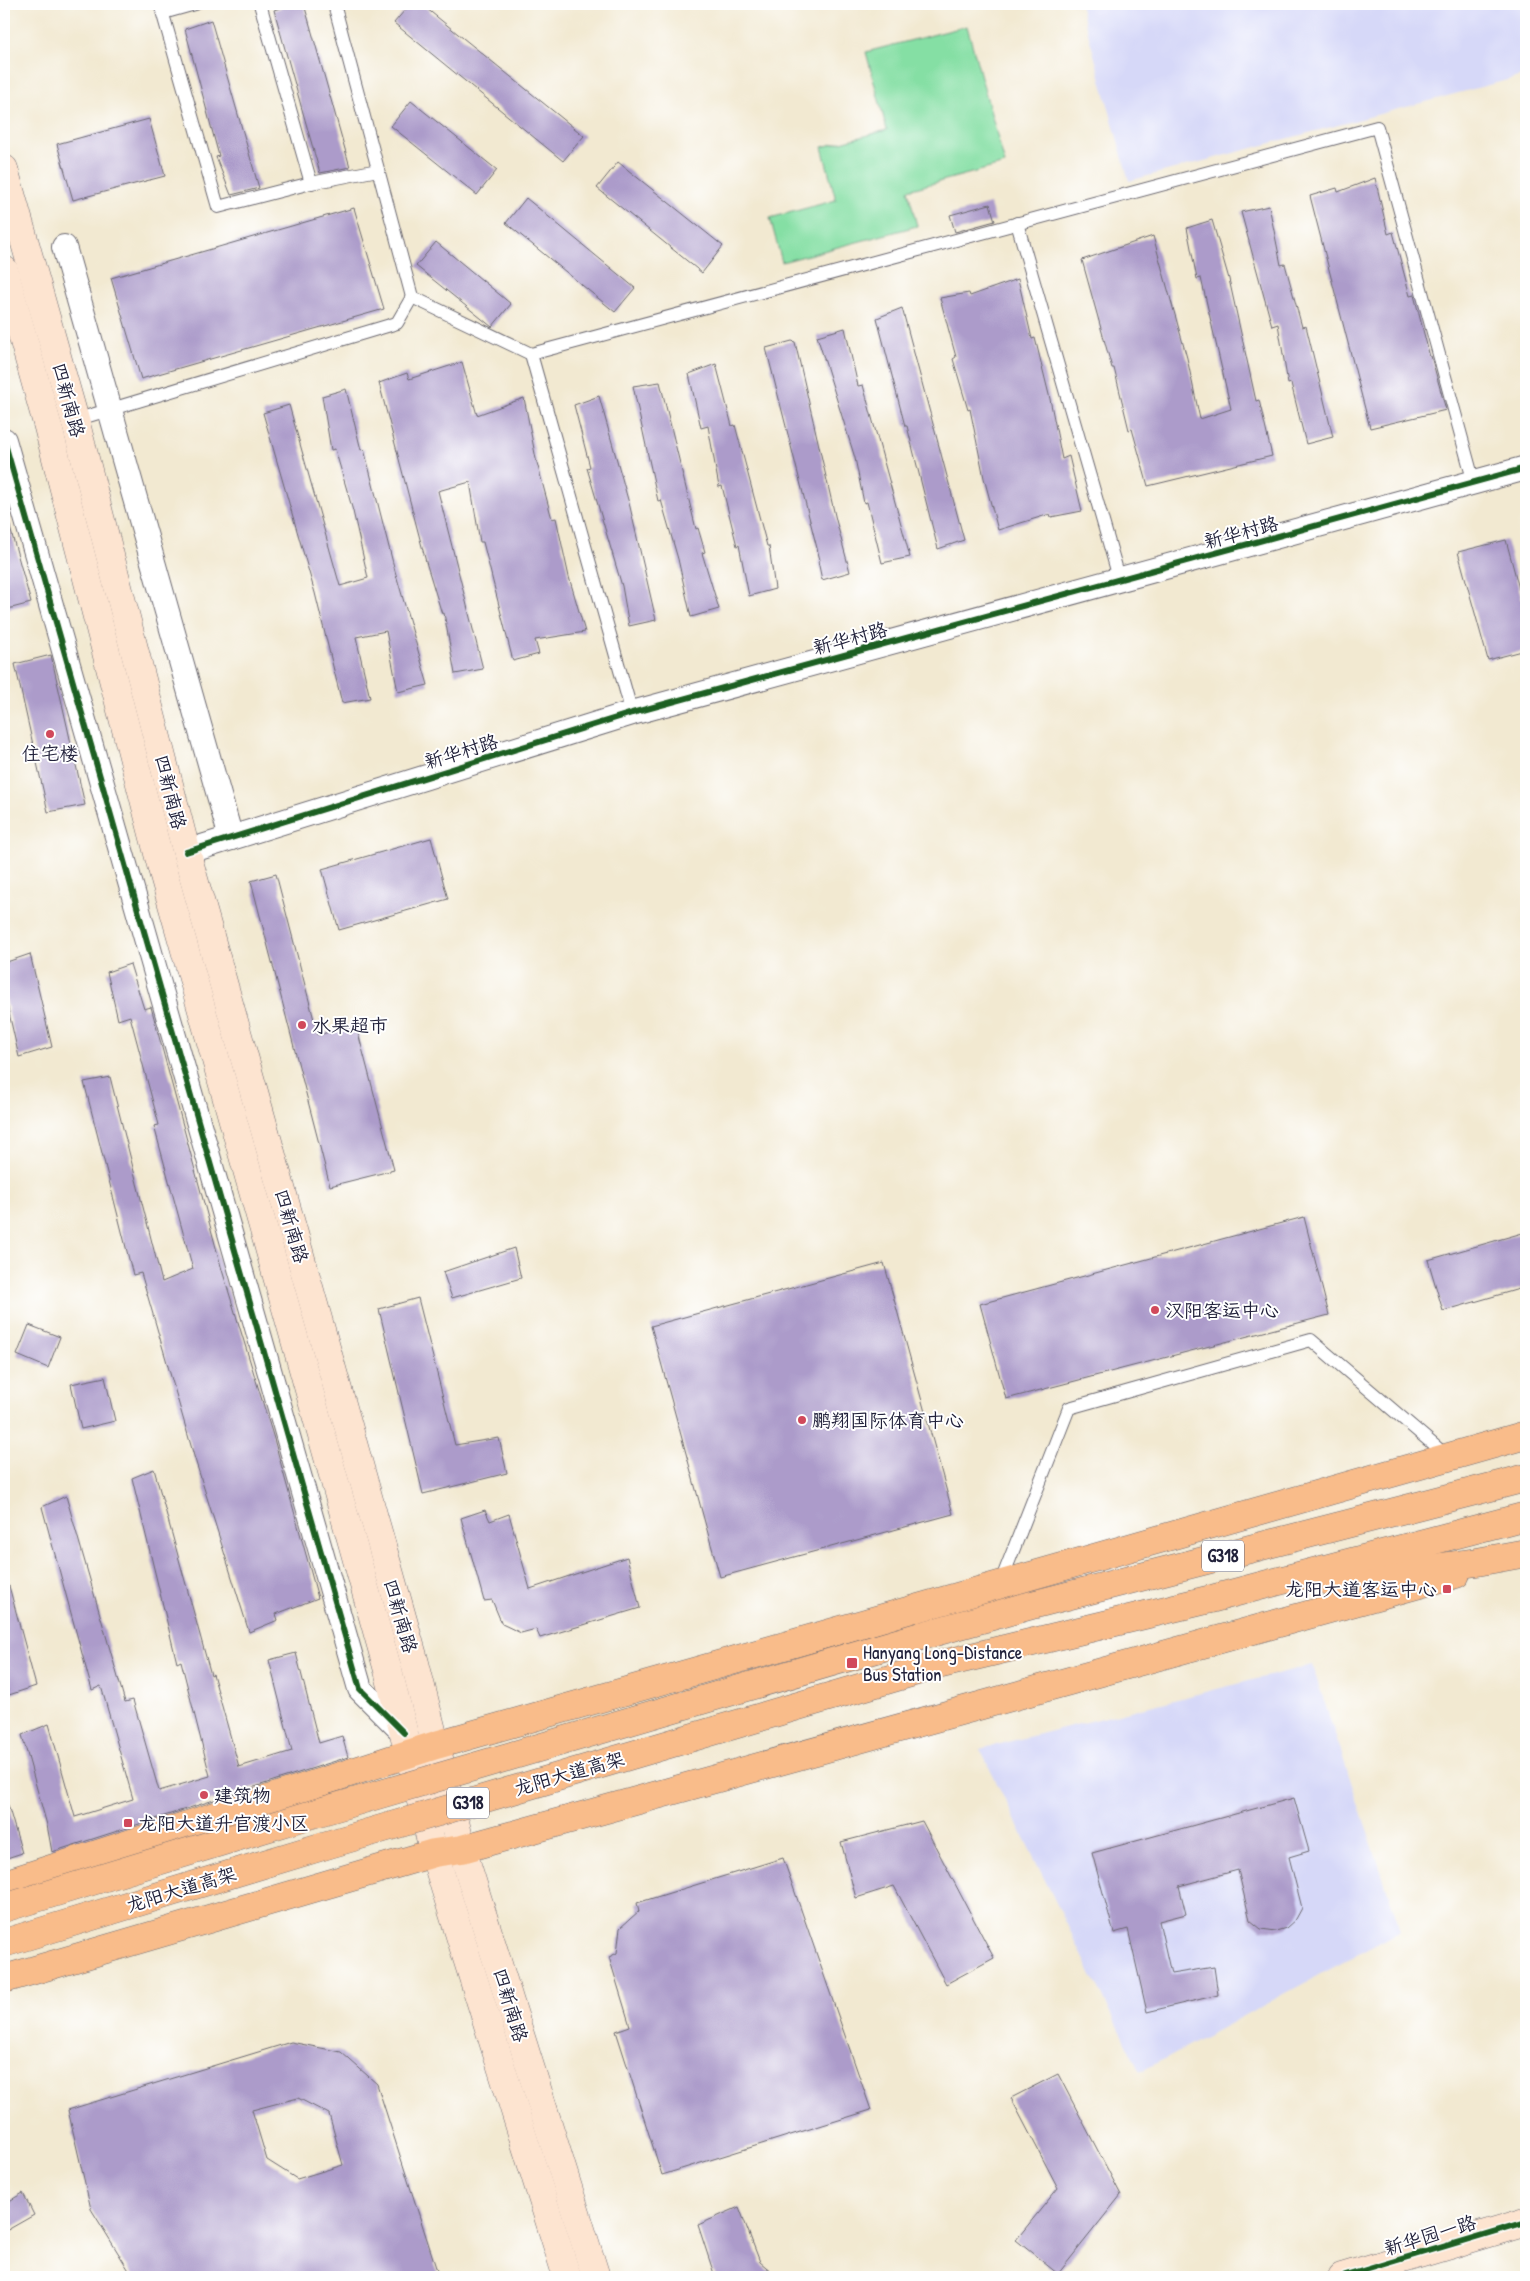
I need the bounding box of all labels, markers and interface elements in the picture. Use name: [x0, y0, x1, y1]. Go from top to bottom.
street label: 四新南路: [47, 360, 91, 440]
street label: 新华村路: [1201, 510, 1281, 554]
street label: 新华村路: [810, 616, 890, 660]
street label: 新华村路: [421, 727, 501, 775]
marker: 住宅楼: [44, 728, 56, 740]
place label: 住宅楼: [21, 740, 79, 766]
street label: 四新南路: [149, 752, 193, 832]
place label: 水果超市: [312, 1012, 388, 1038]
marker: 水果超市: [296, 1019, 308, 1031]
street label: 四新南路: [269, 1186, 315, 1266]
place label: 汉阳客运中心: [1165, 1297, 1279, 1323]
marker: 汉阳客运中心: [1149, 1304, 1161, 1316]
place label: 鹏翔国际体育中心: [812, 1407, 964, 1433]
marker: 鹏翔国际体育中心: [796, 1414, 808, 1426]
road number: G318: [1202, 1540, 1244, 1572]
street label: 四新南路: [378, 1576, 424, 1656]
place label: 龙阳大道客运中心: [1285, 1576, 1437, 1602]
marker: 龙阳大道客运中心: [1441, 1583, 1453, 1595]
place label: Hanyang Long-Distance Bus Station: [863, 1639, 1023, 1687]
marker: Hanyang Long-Distance Bus Station: [845, 1656, 859, 1670]
street label: 龙阳大道高架: [511, 1745, 627, 1801]
place label: 建筑物: [214, 1782, 271, 1808]
road number: G318: [447, 1788, 489, 1819]
marker: 建筑物: [198, 1789, 210, 1801]
place label: 龙阳大道升官渡小区: [138, 1810, 309, 1836]
marker: 龙阳大道升官渡小区: [122, 1817, 134, 1829]
street label: 龙阳大道高架: [123, 1860, 239, 1918]
street label: 四新南路: [487, 1965, 535, 2045]
street label: 新华园一路: [1381, 2209, 1479, 2261]

